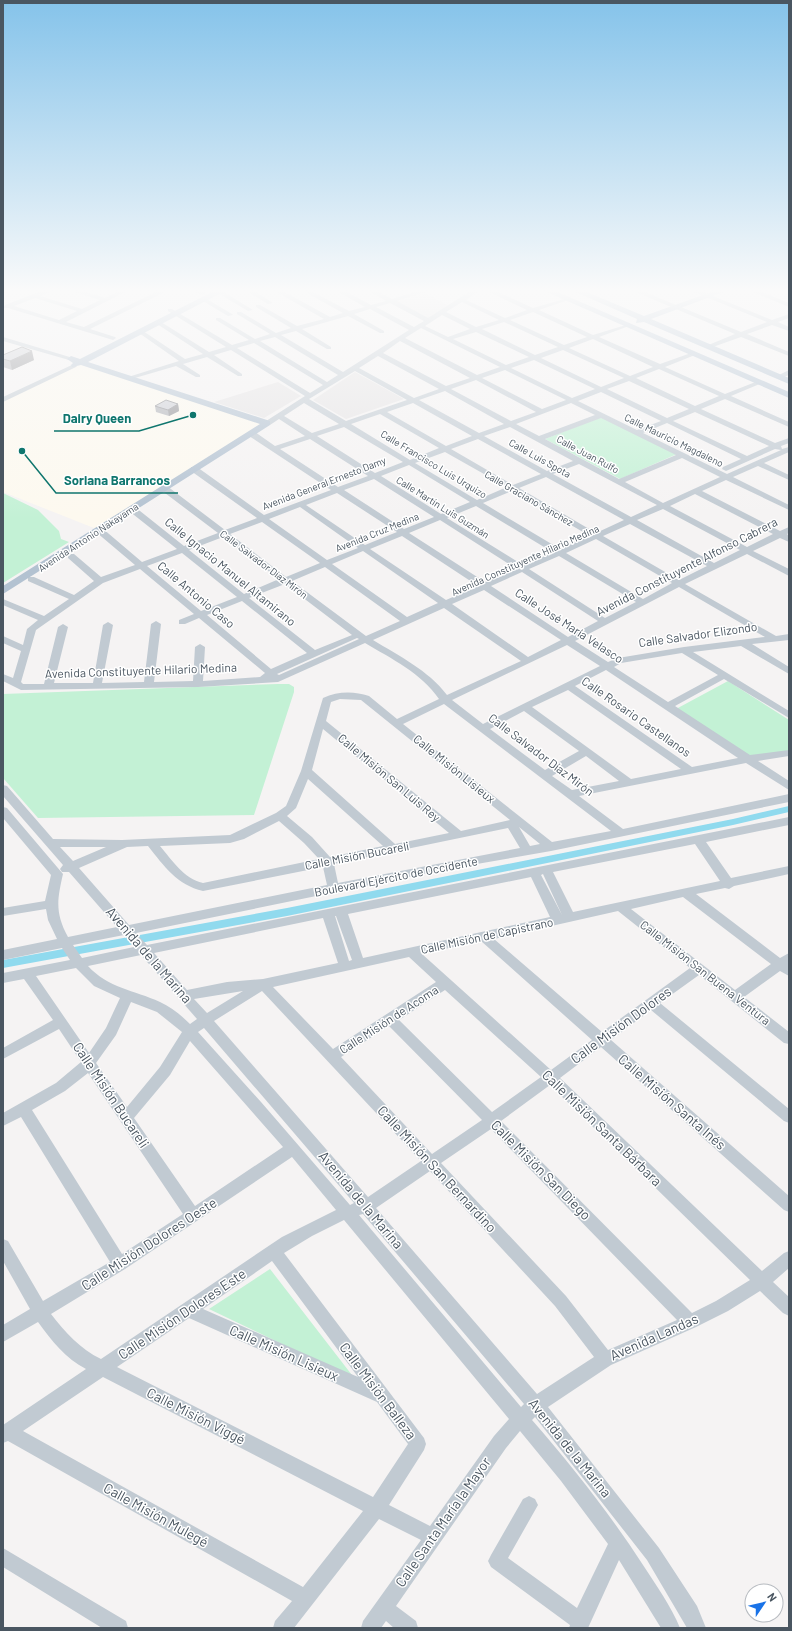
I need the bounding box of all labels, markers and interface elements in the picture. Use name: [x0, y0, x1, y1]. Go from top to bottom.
callout: Dairy Queen: [54, 406, 139, 431]
text: Dairy Queen: [63, 410, 131, 426]
street label: Calle Mauricio Magdaleno: [623, 411, 725, 469]
street label: Calle Francisco Luis Urquizo: [379, 428, 489, 500]
street label: Calle Juan Rulfo: [555, 433, 621, 475]
street label: Calle Luis Spota: [507, 436, 573, 480]
street label: Avenida General Ernesto Damy: [261, 454, 388, 512]
callout: Soriana Barrancos: [56, 468, 178, 493]
street label: Calle Graciano Sánchez: [483, 468, 576, 528]
text: Soriana Barrancos: [64, 472, 171, 488]
street label: Calle Martín Luis Guzmán: [394, 473, 492, 541]
street label: Avenida Antonio Nakayama: [36, 500, 140, 574]
street label: Avenida Cruz Medina: [334, 510, 420, 554]
street label: Calle Ignacio Manuel Altamirano: [162, 514, 299, 628]
street label: Avenida Constituyente Alfonso Cabrera: [594, 514, 779, 618]
street label: Avenida Constituyente Hilario Medina: [449, 522, 601, 598]
street label: Calle Salvador Díaz Mirón: [218, 527, 310, 601]
street label: Calle Antonio Caso: [155, 558, 238, 631]
street label: Calle José María Velasco: [513, 585, 626, 665]
street label: Calle Salvador Elizondo: [638, 619, 758, 649]
street label: Avenida Constituyente Hilario Medina: [45, 660, 237, 680]
street label: Calle Rosario Castellanos: [579, 673, 694, 759]
street label: Calle Salvador Díaz Mirón: [486, 710, 597, 798]
street label: Calle Misión San Luis Rey: [336, 730, 444, 824]
street label: Calle Misión Lisieux: [411, 731, 498, 806]
street label: Calle Misión Bucareli: [303, 838, 410, 872]
street label: Boulevard Ejército de Occidente: [313, 853, 479, 899]
street label: Avenida de la Marina: [103, 903, 196, 1006]
street label: Calle Misión de Capistrano: [419, 914, 554, 956]
street label: Calle Misión San Buena Ventura: [638, 917, 773, 1027]
street label: Calle Misión de Acoma: [337, 982, 440, 1056]
street label: Calle Misión Dolores: [567, 982, 675, 1067]
street label: Calle Misión Bucareli: [70, 1039, 153, 1151]
street label: Calle Misión Santa Inés: [615, 1050, 730, 1153]
street label: Calle Misión Santa Bárbara: [539, 1066, 666, 1189]
street label: Calle Misión San Bernardino: [374, 1102, 501, 1236]
street label: Calle Misión San Diego: [488, 1116, 595, 1223]
street label: Avenida de la Marina: [316, 1147, 407, 1252]
street label: Calle Misión Dolores Oeste: [78, 1193, 220, 1294]
street label: Calle Misión Dolores Este: [115, 1264, 249, 1363]
street label: Avenida Landas: [607, 1309, 701, 1364]
street label: Calle Misión Lisieux: [227, 1321, 342, 1384]
street label: Calle Misión Balleza: [336, 1339, 420, 1443]
street label: Calle Misión Viggé: [144, 1383, 248, 1448]
street label: Avenida de la Marina: [525, 1395, 615, 1501]
street label: Calle Santa María la Mayor: [391, 1454, 494, 1590]
street label: Calle Misión Mulegé: [101, 1479, 212, 1550]
north arrow: [744, 1583, 784, 1623]
text: N: [765, 1590, 780, 1604]

